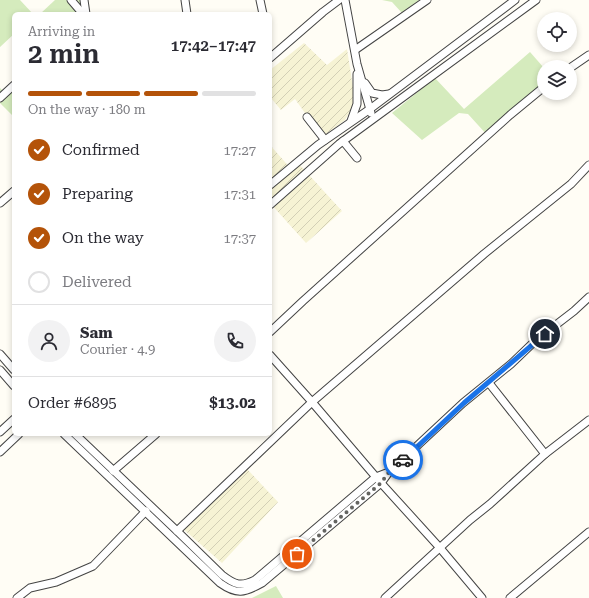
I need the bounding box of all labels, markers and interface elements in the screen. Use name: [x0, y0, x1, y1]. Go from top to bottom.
map controls: [537, 12, 577, 100]
button: locate: [537, 12, 577, 52]
text: Arriving in: [28, 24, 95, 39]
text: 17:42–17:47: [171, 37, 256, 55]
text: 2 min: [28, 39, 100, 69]
button: layers: [537, 60, 577, 100]
text: On the way · 180 m: [28, 102, 145, 117]
icon: check: [28, 139, 50, 161]
text: Confirmed: [62, 141, 140, 159]
text: 17:27: [224, 143, 256, 158]
icon: check: [28, 183, 50, 205]
text: Preparing: [62, 185, 133, 203]
text: 17:31: [224, 187, 256, 202]
icon: check: [28, 227, 50, 249]
text: On the way: [62, 229, 144, 247]
text: 17:37: [224, 231, 256, 246]
text: Delivered: [62, 273, 132, 291]
pin: [528, 317, 562, 351]
button: person: [28, 320, 70, 362]
button: phone: [214, 320, 256, 362]
icon: home: [534, 323, 556, 345]
text: Sam: [80, 324, 113, 342]
text: Courier · 4.9: [80, 342, 155, 357]
text: Order #6895: [28, 394, 117, 412]
text: $13.02: [209, 394, 256, 412]
courier: [383, 440, 423, 480]
icon: car: [392, 449, 414, 471]
pin: [280, 537, 314, 571]
icon: bag: [286, 543, 308, 565]

